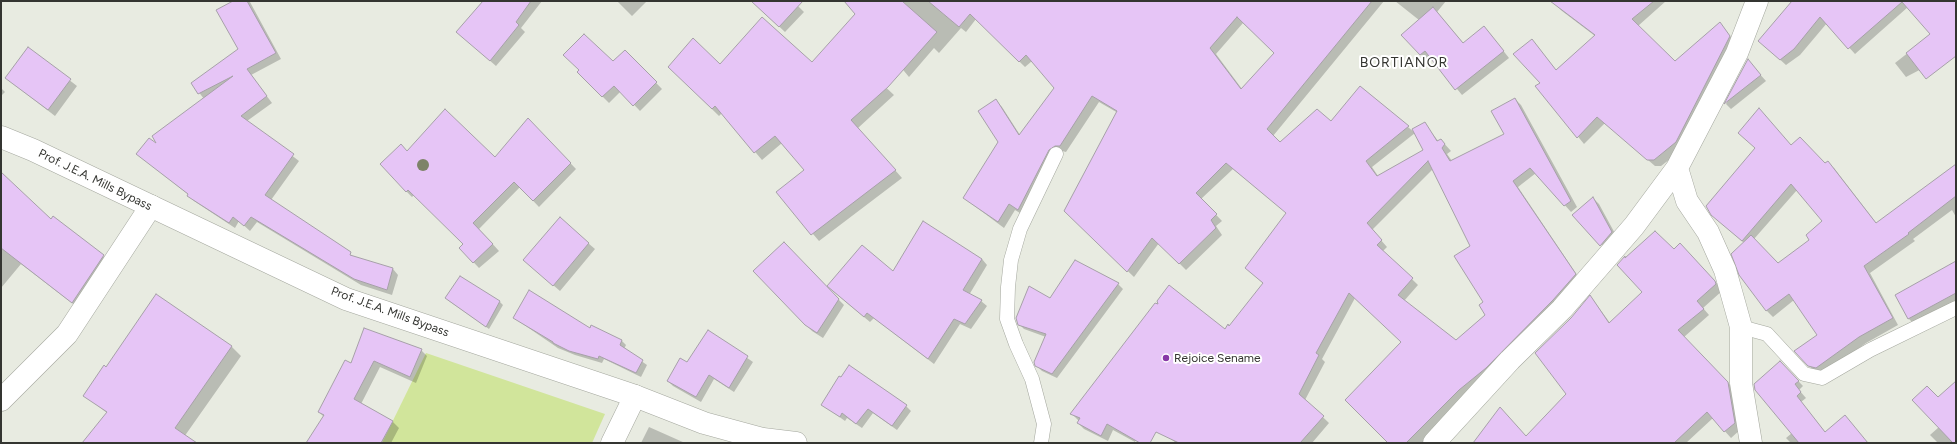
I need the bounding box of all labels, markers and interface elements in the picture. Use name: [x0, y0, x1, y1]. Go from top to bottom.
district label: BORTIANOR: [1360, 55, 1448, 71]
street label: Prof. J.E.A. Mills Bypass: [36, 146, 154, 214]
street label: Prof. J.E.A. Mills Bypass: [329, 284, 451, 340]
place label: Rejoice Sename: [1174, 351, 1261, 365]
marker: Rejoice Sename: [1161, 353, 1171, 363]

